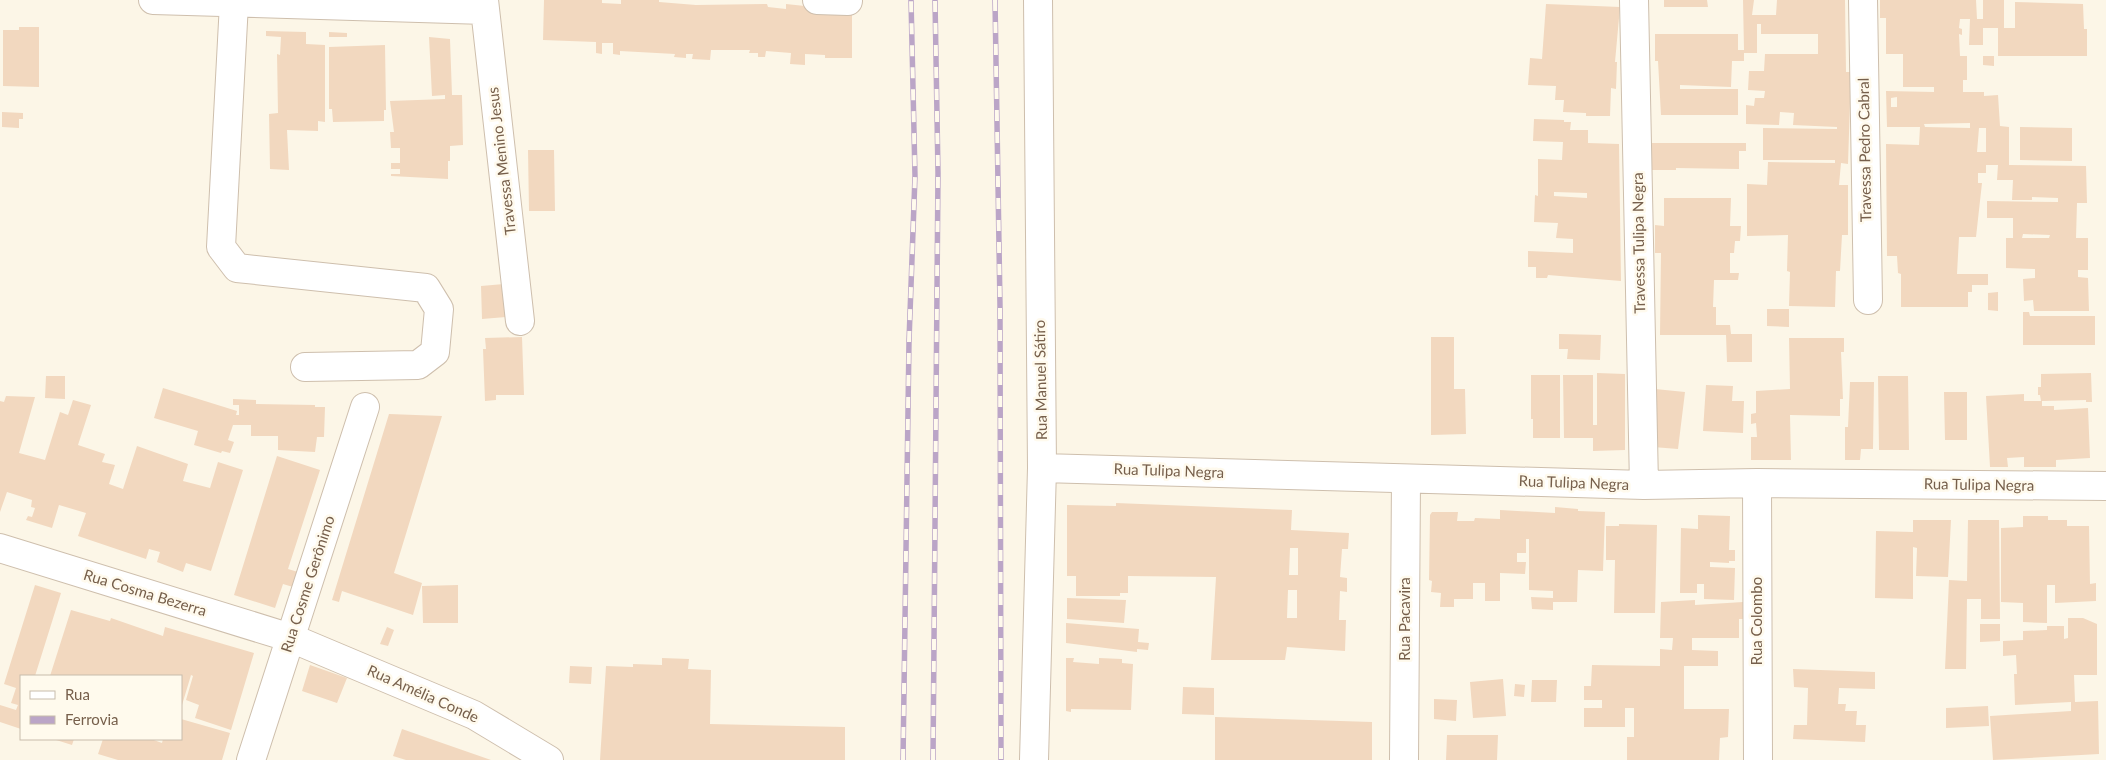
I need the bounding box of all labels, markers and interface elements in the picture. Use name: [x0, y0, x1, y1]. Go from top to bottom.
street label: Travessa Pedro Cabral: [1854, 78, 1874, 222]
street label: Travessa Menino Jesus: [483, 86, 519, 236]
street label: Travessa Tulipa Negra: [1628, 172, 1648, 314]
street label: Rua Manuel Sátiro: [1030, 320, 1050, 440]
street label: Rua Tulipa Negra: [1113, 459, 1225, 481]
street label: Rua Tulipa Negra: [1518, 471, 1630, 493]
street label: Rua Tulipa Negra: [1924, 474, 2034, 494]
street label: Rua Cosme Gerônimo: [276, 513, 338, 654]
street label: Rua Cosma Bezerra: [82, 565, 209, 619]
street label: Rua Pacavira: [1395, 577, 1413, 661]
street label: Rua Colombo: [1747, 577, 1765, 665]
street label: Rua Amélia Conde: [365, 660, 482, 726]
legend: [20, 675, 182, 740]
text: Rua: [65, 685, 90, 703]
text: Ferrovia: [65, 710, 118, 728]

